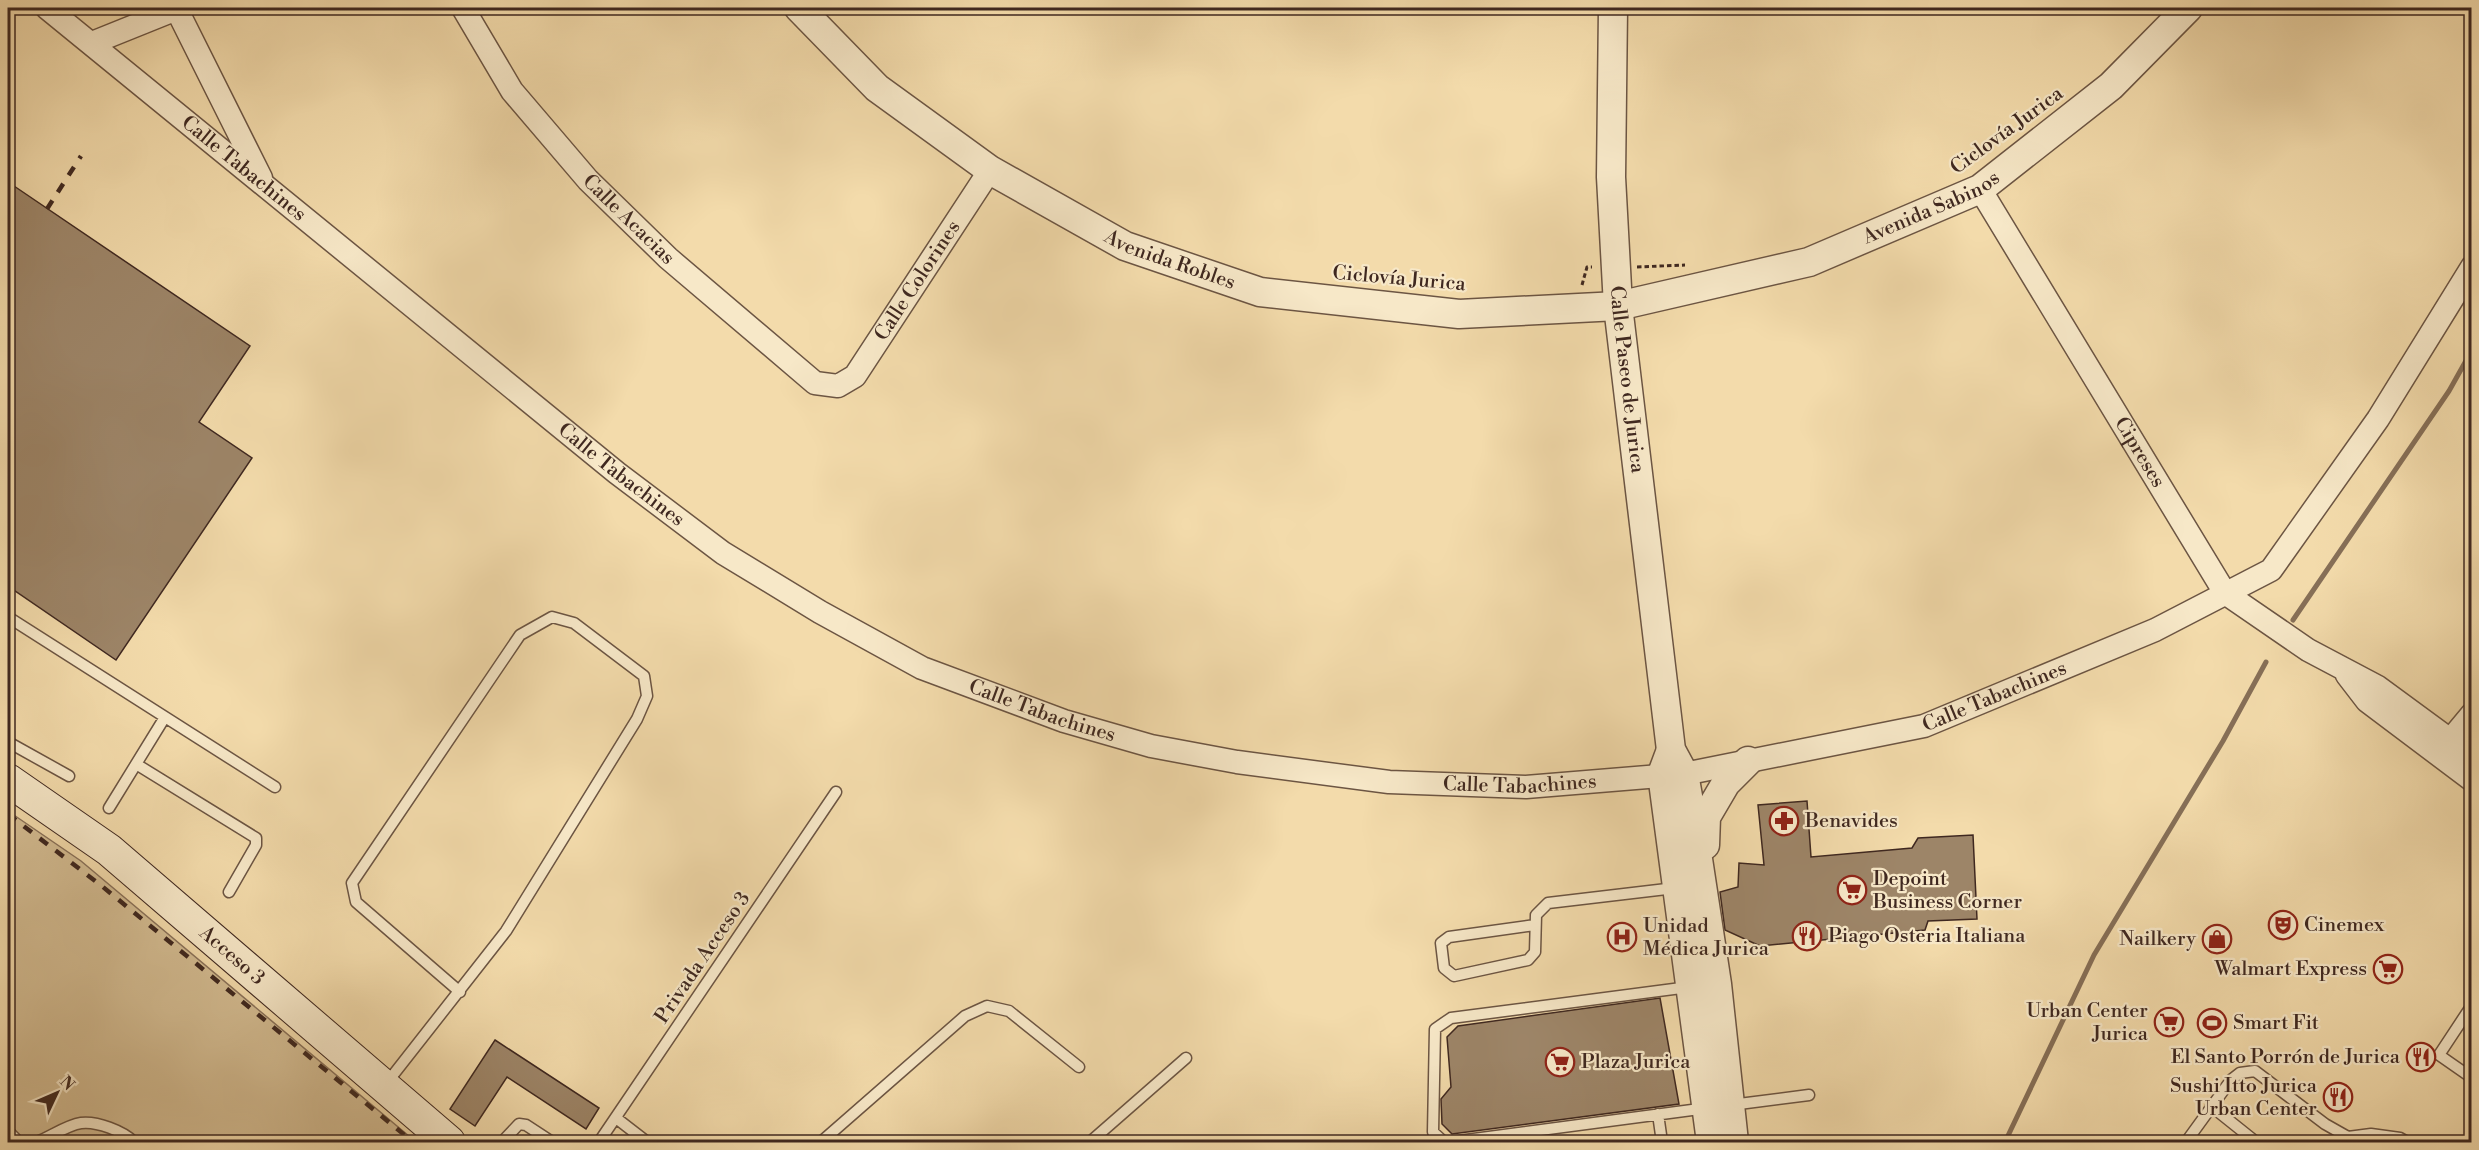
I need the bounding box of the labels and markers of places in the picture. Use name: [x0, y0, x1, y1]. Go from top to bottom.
pharmacy icon: Benavides: [1768, 805, 1800, 837]
place label: Benavides: [1804, 809, 1898, 834]
place label: Depoint Business Corner: [1872, 867, 2022, 915]
supermarket icon: Depoint Business Corner: [1836, 874, 1868, 906]
theatre icon: Cinemex: [2267, 909, 2299, 941]
place label: Cinemex: [2304, 913, 2385, 938]
place label: Unidad Médica Jurica: [1643, 914, 1770, 962]
restaurant icon: Piago Osteria Italiana: [1791, 920, 1823, 952]
hospital icon: Unidad Médica Jurica: [1606, 921, 1638, 953]
shop icon: Nailkery: [2201, 923, 2233, 955]
place label: Piago Osteria Italiana: [1828, 924, 2026, 949]
place label: Nailkery: [2119, 927, 2196, 952]
supermarket icon: Walmart Express: [2372, 953, 2404, 985]
place label: Walmart Express: [2213, 957, 2367, 982]
place label: Urban Center Jurica: [2026, 999, 2149, 1047]
supermarket icon: Urban Center Jurica: [2153, 1006, 2185, 1038]
sports icon: Smart Fit: [2196, 1007, 2228, 1039]
place label: Smart Fit: [2233, 1011, 2319, 1036]
restaurant icon: El Santo Porrón de Jurica: [2405, 1041, 2437, 1073]
place label: El Santo Porrón de Jurica: [2171, 1045, 2401, 1070]
supermarket icon: Plaza Jurica: [1544, 1046, 1576, 1078]
place label: Plaza Jurica: [1581, 1050, 1691, 1075]
place label: Sushi Itto Jurica Urban Center: [2170, 1074, 2318, 1122]
restaurant icon: Sushi Itto Jurica Urban Center: [2322, 1081, 2354, 1113]

